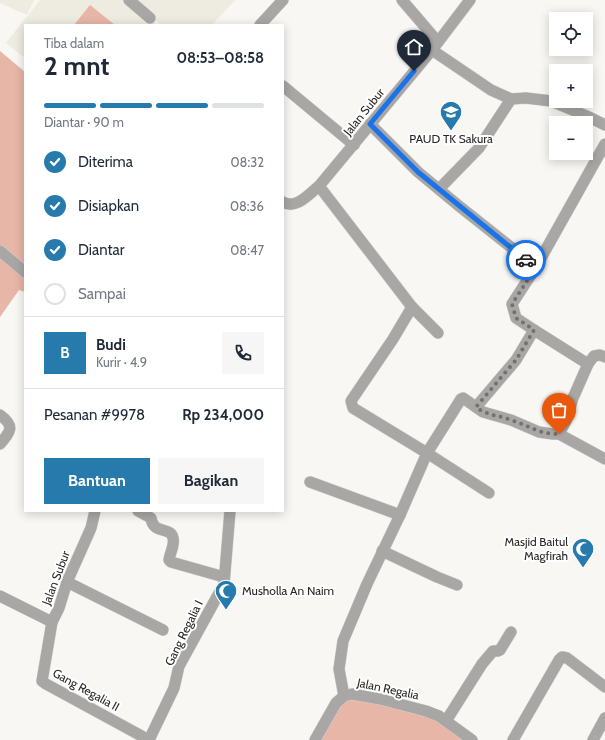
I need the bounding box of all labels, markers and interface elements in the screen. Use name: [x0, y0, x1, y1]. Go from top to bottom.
map controls: [549, 12, 593, 160]
button: locate: [549, 12, 593, 56]
pin: [397, 30, 431, 71]
text: Tiba dalam: [44, 35, 104, 51]
icon: home: [403, 36, 425, 58]
text: 08:53–08:58: [176, 49, 264, 67]
text: 2 mnt: [44, 50, 109, 82]
button: +: [549, 64, 593, 108]
street label: Jalan Subur: [339, 85, 387, 139]
school or university icon: PAUD TK Sakura: [438, 99, 464, 132]
text: Diantar · 90 m: [44, 114, 124, 130]
button: −: [549, 116, 593, 160]
place label: PAUD TK Sakura: [409, 131, 493, 146]
icon: check: [44, 151, 66, 173]
text: Diterima: [78, 153, 133, 171]
text: 08:32: [230, 154, 264, 170]
icon: check: [44, 195, 66, 217]
text: Disiapkan: [78, 197, 139, 215]
text: 08:36: [230, 198, 264, 214]
icon: check: [44, 239, 66, 261]
courier: [506, 240, 546, 280]
text: Diantar: [78, 241, 124, 259]
text: 08:47: [230, 242, 264, 258]
icon: car: [515, 249, 537, 271]
text: Sampai: [78, 285, 126, 303]
button: phone: [222, 332, 264, 374]
text: Budi: [96, 336, 126, 354]
text: B: [60, 344, 70, 362]
text: Kurir · 4.9: [96, 354, 147, 370]
pin: [542, 393, 576, 434]
icon: bag: [548, 399, 570, 421]
text: Pesanan #9978: [44, 406, 145, 424]
text: Rp 234,000: [182, 406, 264, 424]
button: Bantuan: [44, 458, 150, 504]
button: Bagikan: [158, 458, 264, 504]
place label: Masjid Baitul Magfirah: [505, 534, 568, 563]
mosque icon: Masjid Baitul Magfirah: [570, 536, 596, 569]
street label: Jalan Subur: [38, 548, 73, 608]
mosque icon: Musholla An Naim: [213, 578, 239, 611]
place label: Musholla An Naim: [242, 583, 334, 598]
street label: Gang Regalia I: [161, 598, 206, 668]
street label: Gang Regalia II: [50, 665, 122, 714]
street label: Jalan Regalia: [355, 674, 421, 702]

